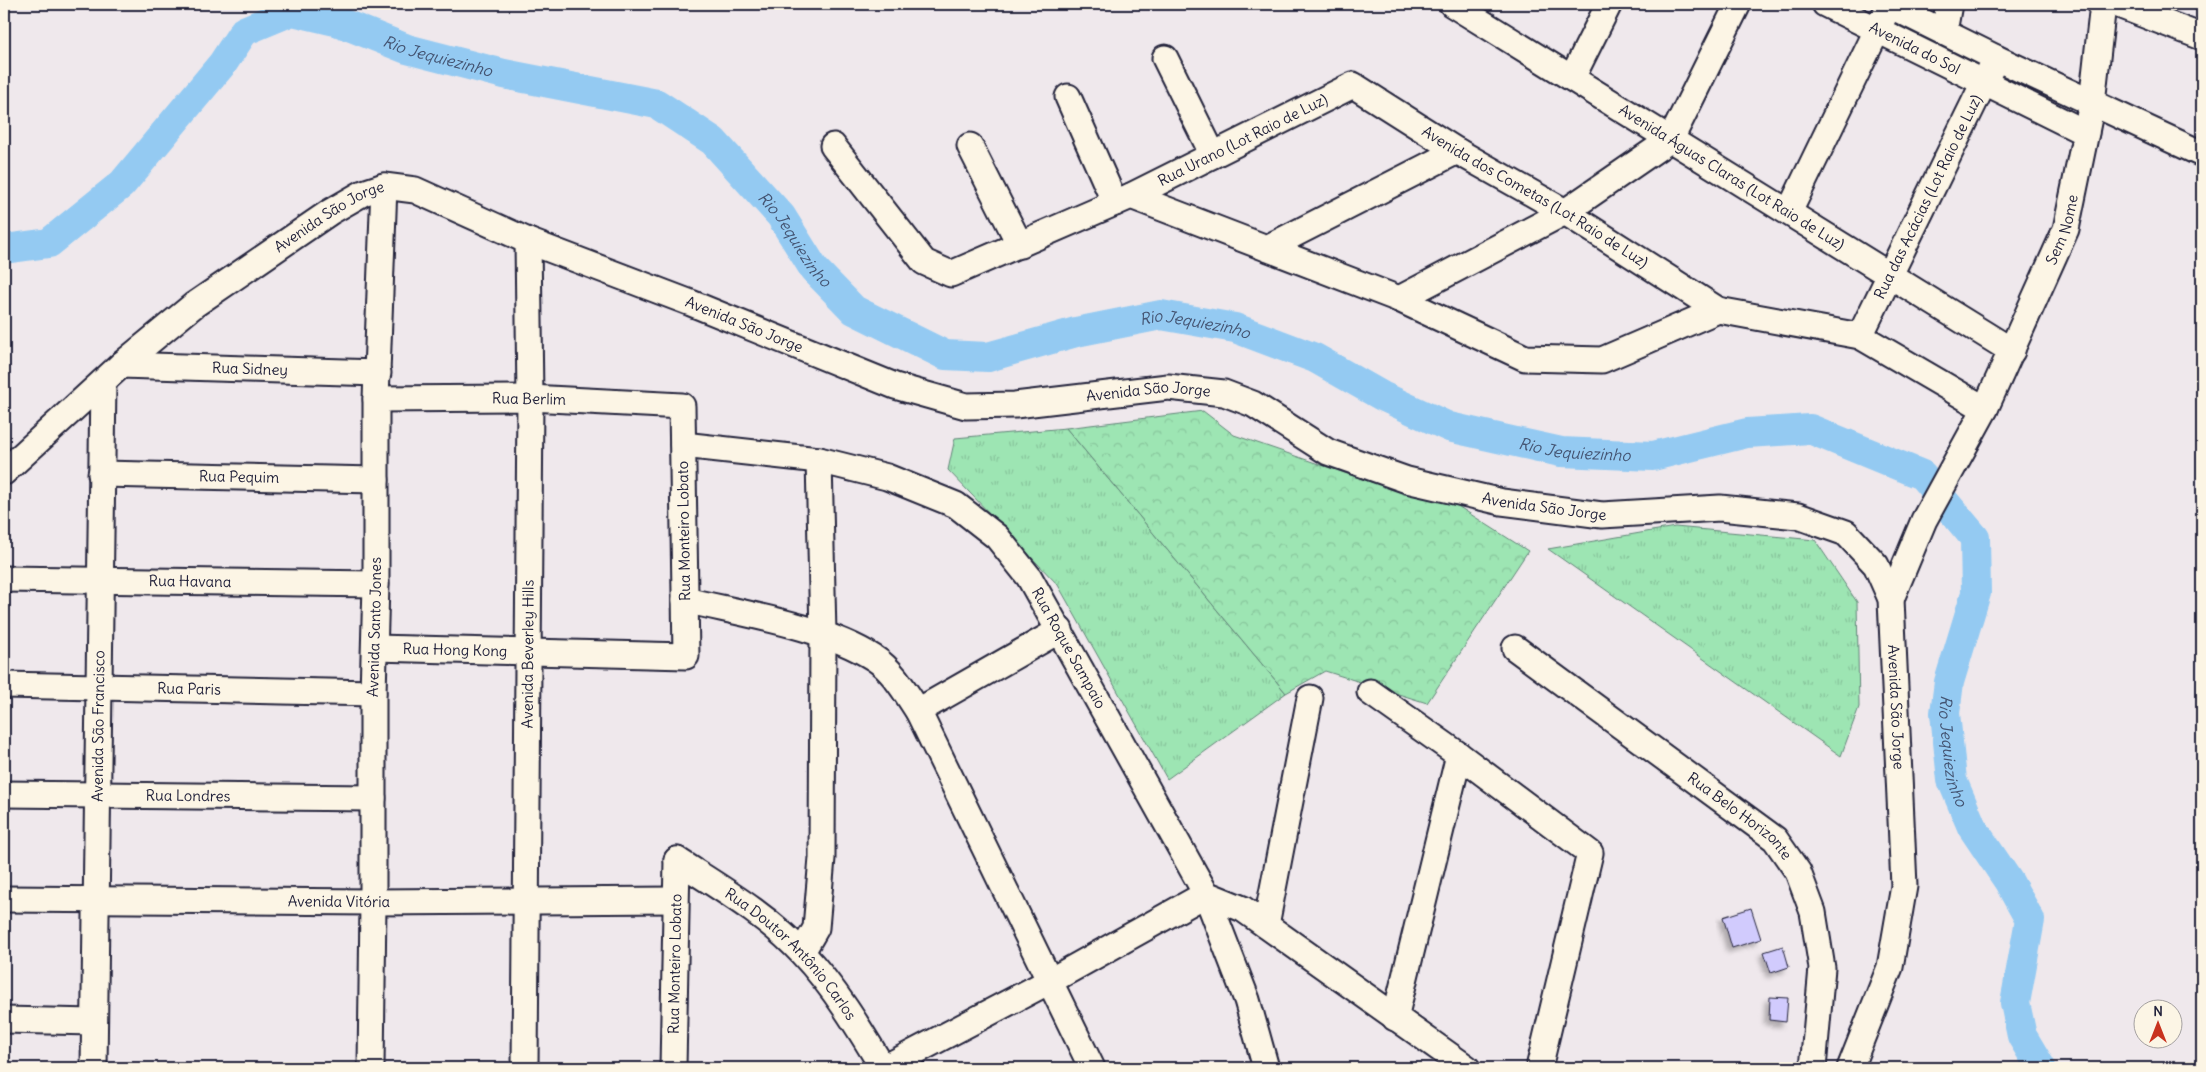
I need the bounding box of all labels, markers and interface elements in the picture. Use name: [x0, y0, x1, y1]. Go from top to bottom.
street label: Avenida do Sol: [1866, 17, 1963, 78]
water label: Rio Jequiezinho: [380, 31, 495, 81]
street label: Rua Urano (Lot Raio de Luz): [1155, 89, 1331, 190]
street label: Rua das Acácias (Lot Raio de Luz): [1870, 91, 1986, 302]
street label: Avenida Águas Claras (Lot Raio de Luz): [1616, 100, 1848, 254]
street label: Avenida dos Cometas (Lot Raio de Luz): [1419, 121, 1652, 272]
street label: Avenida São Jorge: [270, 177, 386, 256]
water label: Rio Jequiezinho: [754, 188, 836, 292]
street label: Sem Nome: [2041, 193, 2082, 268]
street label: Avenida São Jorge: [683, 292, 806, 357]
water label: Rio Jequiezinho: [1138, 305, 1254, 343]
street label: Rua Sidney: [212, 358, 288, 379]
street label: Avenida São Jorge: [1085, 377, 1212, 406]
street label: Rua Berlim: [492, 388, 566, 409]
water label: Rio Jequiezinho: [1517, 433, 1632, 465]
street label: Rua Monteiro Lobato: [673, 461, 694, 601]
street label: Rua Pequim: [199, 466, 279, 487]
street label: Avenida São Jorge: [1480, 488, 1607, 524]
street label: Avenida Santo Jones: [363, 557, 385, 697]
street label: Rua Havana: [149, 571, 232, 591]
street label: Avenida Beverley Hills: [518, 579, 538, 728]
street label: Rua Roque Sampaio: [1028, 584, 1111, 712]
street label: Rua Hong Kong: [402, 639, 508, 660]
street label: Avenida São Jorge: [1884, 644, 1909, 770]
street label: Avenida São Francisco: [87, 650, 108, 802]
street label: Rua Paris: [157, 678, 221, 699]
water label: Rio Jequiezinho: [1935, 694, 1972, 810]
street label: Rua Belo Horizonte: [1684, 768, 1796, 863]
street label: Rua Londres: [145, 786, 231, 805]
street label: Rua Doutor Antônio Carlos: [721, 884, 861, 1024]
street label: Avenida Vitória: [288, 891, 391, 911]
street label: Rua Monteiro Lobato: [664, 894, 685, 1034]
north arrow: [2134, 1000, 2184, 1050]
text: N: [2153, 1002, 2163, 1020]

